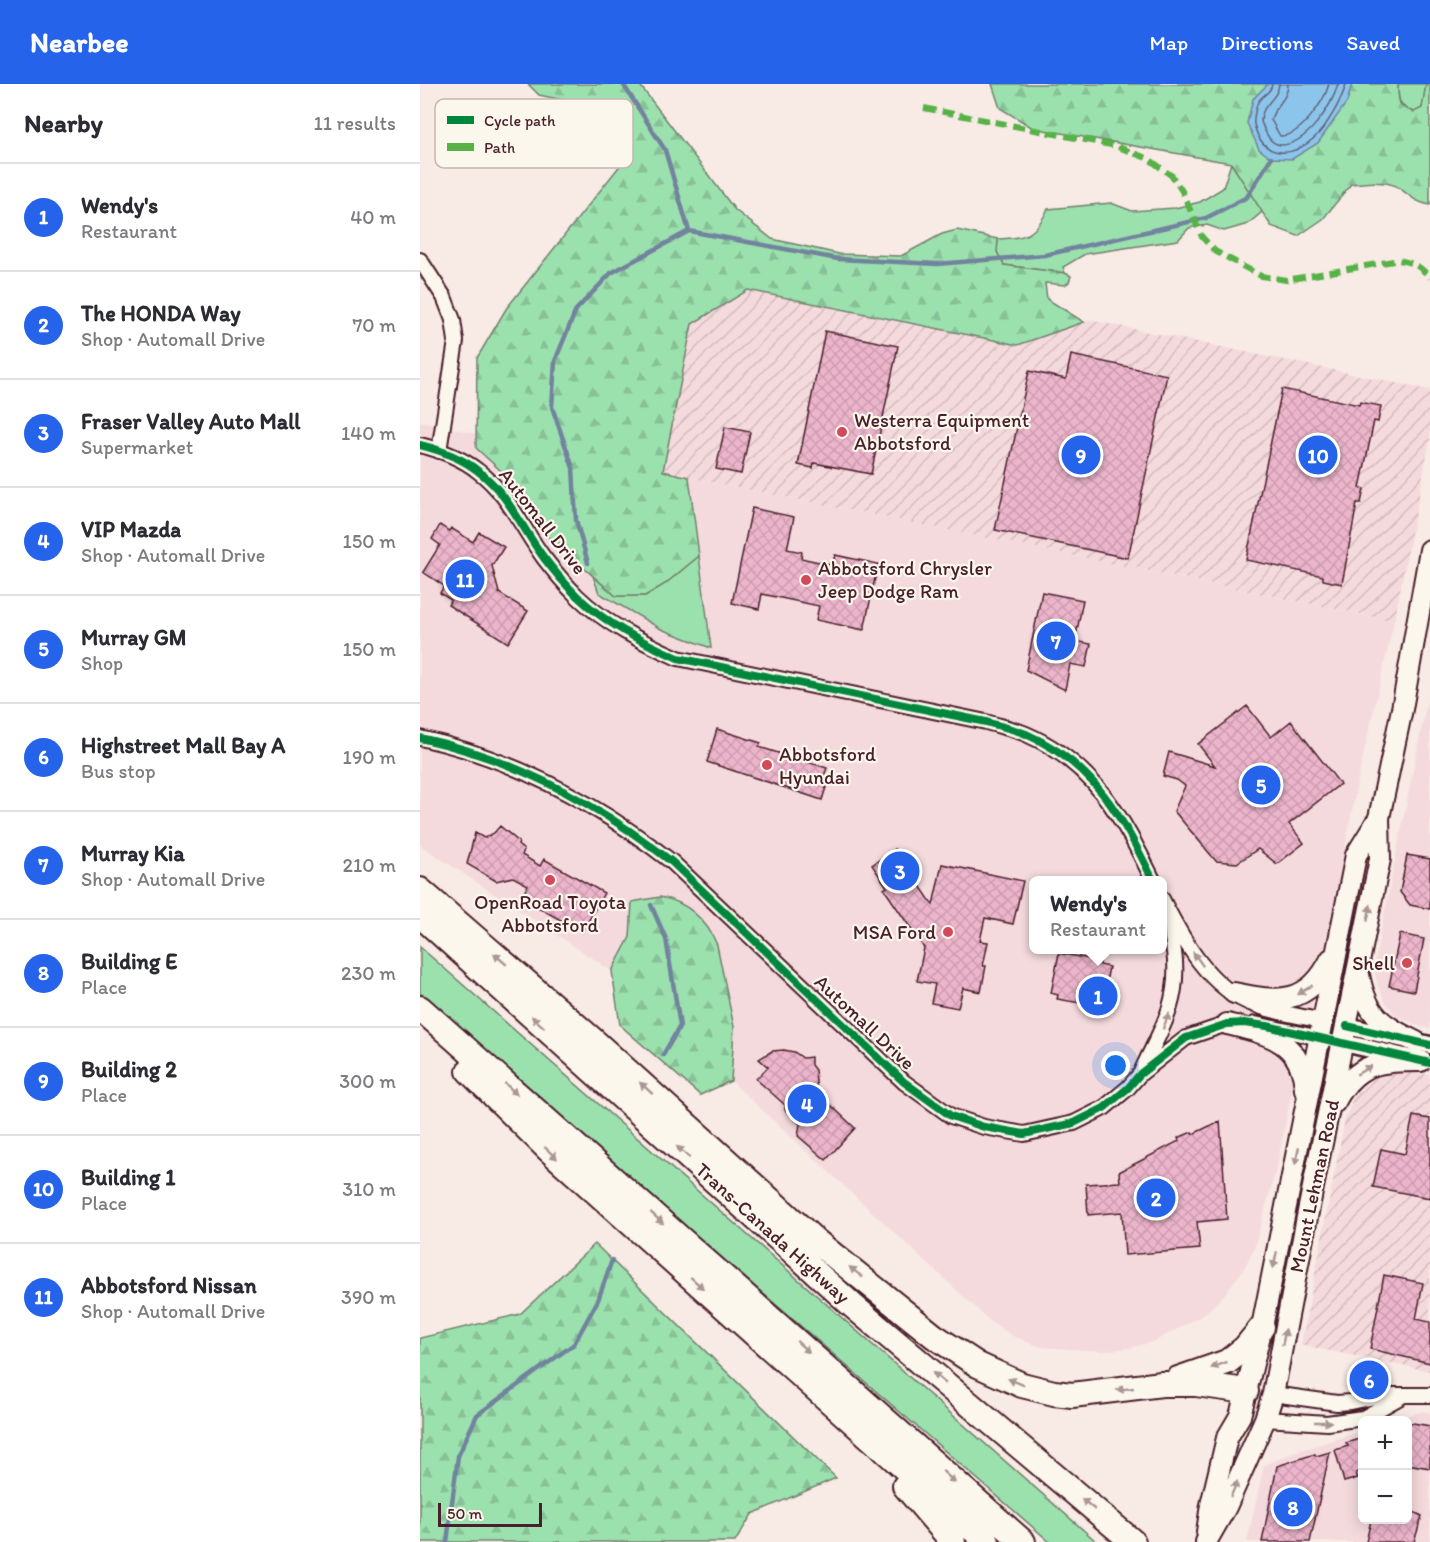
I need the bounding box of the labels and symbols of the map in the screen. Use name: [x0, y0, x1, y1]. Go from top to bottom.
legend: [435, 99, 633, 168]
text: Cycle path: [484, 111, 556, 130]
text: Path: [484, 138, 515, 157]
place label: Westerra Equipment Abbotsford: [854, 408, 1029, 455]
marker: Westerra Equipment Abbotsford: [835, 425, 849, 439]
pin: 9: [1062, 432, 1100, 478]
pin: 10: [1298, 432, 1338, 478]
street label: Automall Drive: [494, 463, 592, 579]
pin: 11: [446, 556, 484, 602]
place label: Abbotsford Chrysler Jeep Dodge Ram: [818, 556, 992, 603]
marker: Abbotsford Chrysler Jeep Dodge Ram: [799, 573, 813, 587]
pin: 7: [1036, 618, 1076, 664]
place label: Abbotsford Hyundai: [779, 742, 876, 789]
marker: Abbotsford Hyundai: [760, 758, 774, 772]
pin: 5: [1242, 762, 1280, 808]
pin: 3: [880, 848, 920, 894]
marker: OpenRoad Toyota Abbotsford: [543, 873, 557, 887]
place label: OpenRoad Toyota Abbotsford: [474, 890, 627, 937]
one-way arrow: [1365, 904, 1374, 923]
place label: MSA Ford: [853, 920, 936, 944]
marker: MSA Ford: [941, 925, 955, 939]
place label: Shell: [1352, 951, 1395, 975]
one-way arrow: [1192, 952, 1204, 968]
one-way arrow: [493, 953, 508, 966]
marker: Shell: [1400, 956, 1414, 970]
street label: Automall Drive: [810, 969, 920, 1075]
pin: 1: [1078, 974, 1118, 1018]
one-way arrow: [1297, 984, 1313, 995]
one-way arrow: [1161, 1012, 1171, 1030]
one-way arrow: [531, 1016, 546, 1029]
your location: [1101, 1051, 1130, 1080]
one-way arrow: [1355, 1065, 1372, 1076]
one-way arrow: [639, 1081, 654, 1095]
one-way arrow: [503, 1082, 518, 1095]
pin: 4: [788, 1082, 826, 1126]
street label: Mount Lehman Road: [1284, 1097, 1344, 1275]
one-way arrow: [544, 1146, 559, 1160]
one-way arrow: [676, 1146, 691, 1159]
one-way arrow: [1292, 1147, 1301, 1166]
street label: Trans-Canada Highway: [691, 1157, 855, 1309]
pin: 2: [1136, 1176, 1176, 1220]
one-way arrow: [649, 1211, 664, 1224]
one-way arrow: [1270, 1251, 1279, 1270]
one-way arrow: [848, 1267, 863, 1279]
one-way arrow: [689, 1276, 704, 1290]
one-way arrow: [1280, 1327, 1289, 1346]
one-way arrow: [795, 1340, 810, 1353]
pin: 6: [1350, 1358, 1388, 1402]
one-way arrow: [1210, 1360, 1228, 1370]
one-way arrow: [932, 1372, 947, 1385]
one-way arrow: [1006, 1377, 1024, 1387]
one-way arrow: [1116, 1384, 1135, 1393]
one-way arrow: [1314, 1417, 1333, 1427]
one-way arrow: [941, 1470, 956, 1483]
one-way arrow: [1229, 1480, 1239, 1498]
pin: 8: [1274, 1484, 1312, 1530]
one-way arrow: [1081, 1498, 1096, 1511]
scale bar: [438, 1500, 542, 1528]

